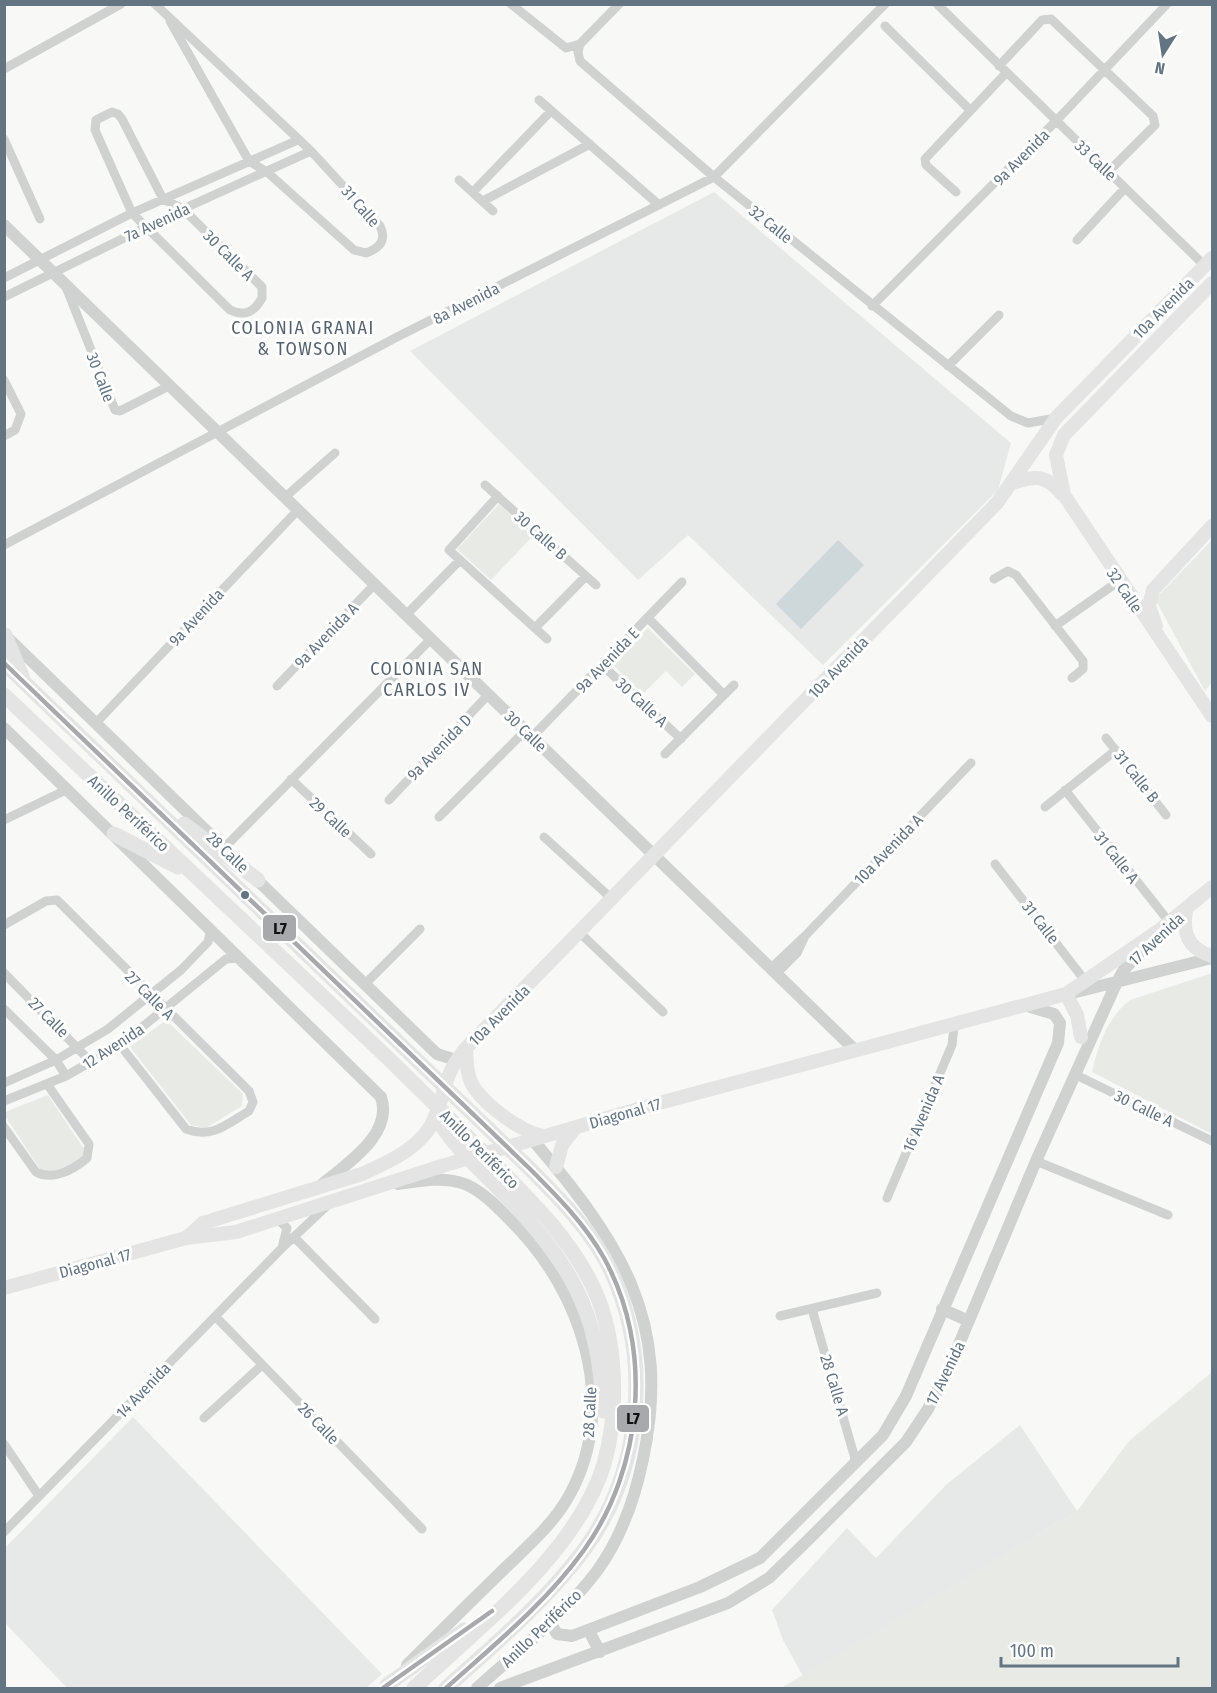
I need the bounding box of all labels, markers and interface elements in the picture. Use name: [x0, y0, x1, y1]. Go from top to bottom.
north arrow: [1133, 24, 1193, 84]
text: N: [1153, 58, 1167, 78]
street label: 9a Avenida: [989, 125, 1053, 189]
street label: 33 Calle: [1071, 136, 1120, 185]
street label: 31 Calle: [337, 182, 384, 231]
street label: 7a Avenida: [122, 199, 193, 246]
street label: 32 Calle: [745, 201, 796, 248]
street label: 30 Calle A: [200, 226, 258, 285]
street label: 10a Avenida: [1129, 274, 1198, 343]
street label: 8a Avenida: [430, 279, 503, 328]
district label: COLONIA GRANAI & TOWSON: [231, 317, 375, 360]
street label: 30 Calle: [82, 350, 119, 405]
street label: 30 Calle B: [511, 507, 571, 564]
street label: 32 Calle: [1103, 564, 1146, 616]
street label: 9a Avenida: [165, 585, 228, 650]
street label: 9a Avenida A: [290, 598, 363, 672]
street label: 9a Avenida E: [572, 624, 643, 697]
street label: 10a Avenida: [804, 632, 873, 702]
district label: COLONIA SAN CARLOS IV: [370, 658, 484, 701]
street label: 30 Calle A: [612, 674, 672, 731]
street label: 30 Calle: [501, 707, 551, 756]
street label: 9a Avenida D: [403, 710, 476, 784]
street label: 31 Calle B: [1110, 746, 1163, 806]
street label: Anillo Periférico: [84, 771, 173, 856]
street label: 29 Calle: [306, 793, 356, 842]
street label: 10a Avenida A: [850, 810, 927, 889]
street label: 31 Calle A: [1090, 827, 1143, 888]
street label: 28 Calle: [203, 828, 253, 877]
unlabelled marker: [239, 889, 251, 901]
street label: 31 Calle: [1018, 897, 1063, 947]
street label: 17 Avenida: [1125, 909, 1188, 970]
line badge: L7: [262, 914, 297, 942]
text: L7: [273, 919, 287, 938]
street label: 27 Calle A: [121, 967, 178, 1024]
street label: 10a Avenida: [465, 981, 534, 1050]
street label: 27 Calle: [25, 993, 73, 1041]
street label: 12 Avenida: [79, 1019, 148, 1073]
street label: 16 Avenida A: [899, 1071, 949, 1155]
street label: 30 Calle A: [1111, 1086, 1177, 1131]
street label: Diagonal 17: [587, 1094, 664, 1133]
street label: Anillo Periférico: [436, 1106, 523, 1193]
street label: Diagonal 17: [57, 1245, 134, 1282]
street label: 17 Avenida: [922, 1338, 969, 1408]
street label: 28 Calle A: [816, 1352, 853, 1419]
street label: 14 Avenida: [112, 1358, 175, 1422]
street label: 28 Calle: [579, 1386, 600, 1438]
street label: 26 Calle: [294, 1399, 343, 1448]
line badge: L7: [616, 1404, 650, 1433]
text: L7: [626, 1409, 640, 1428]
street label: Anillo Periférico: [497, 1585, 585, 1671]
scale bar: [1001, 1630, 1178, 1668]
text: 100 m: [1010, 1640, 1054, 1662]

